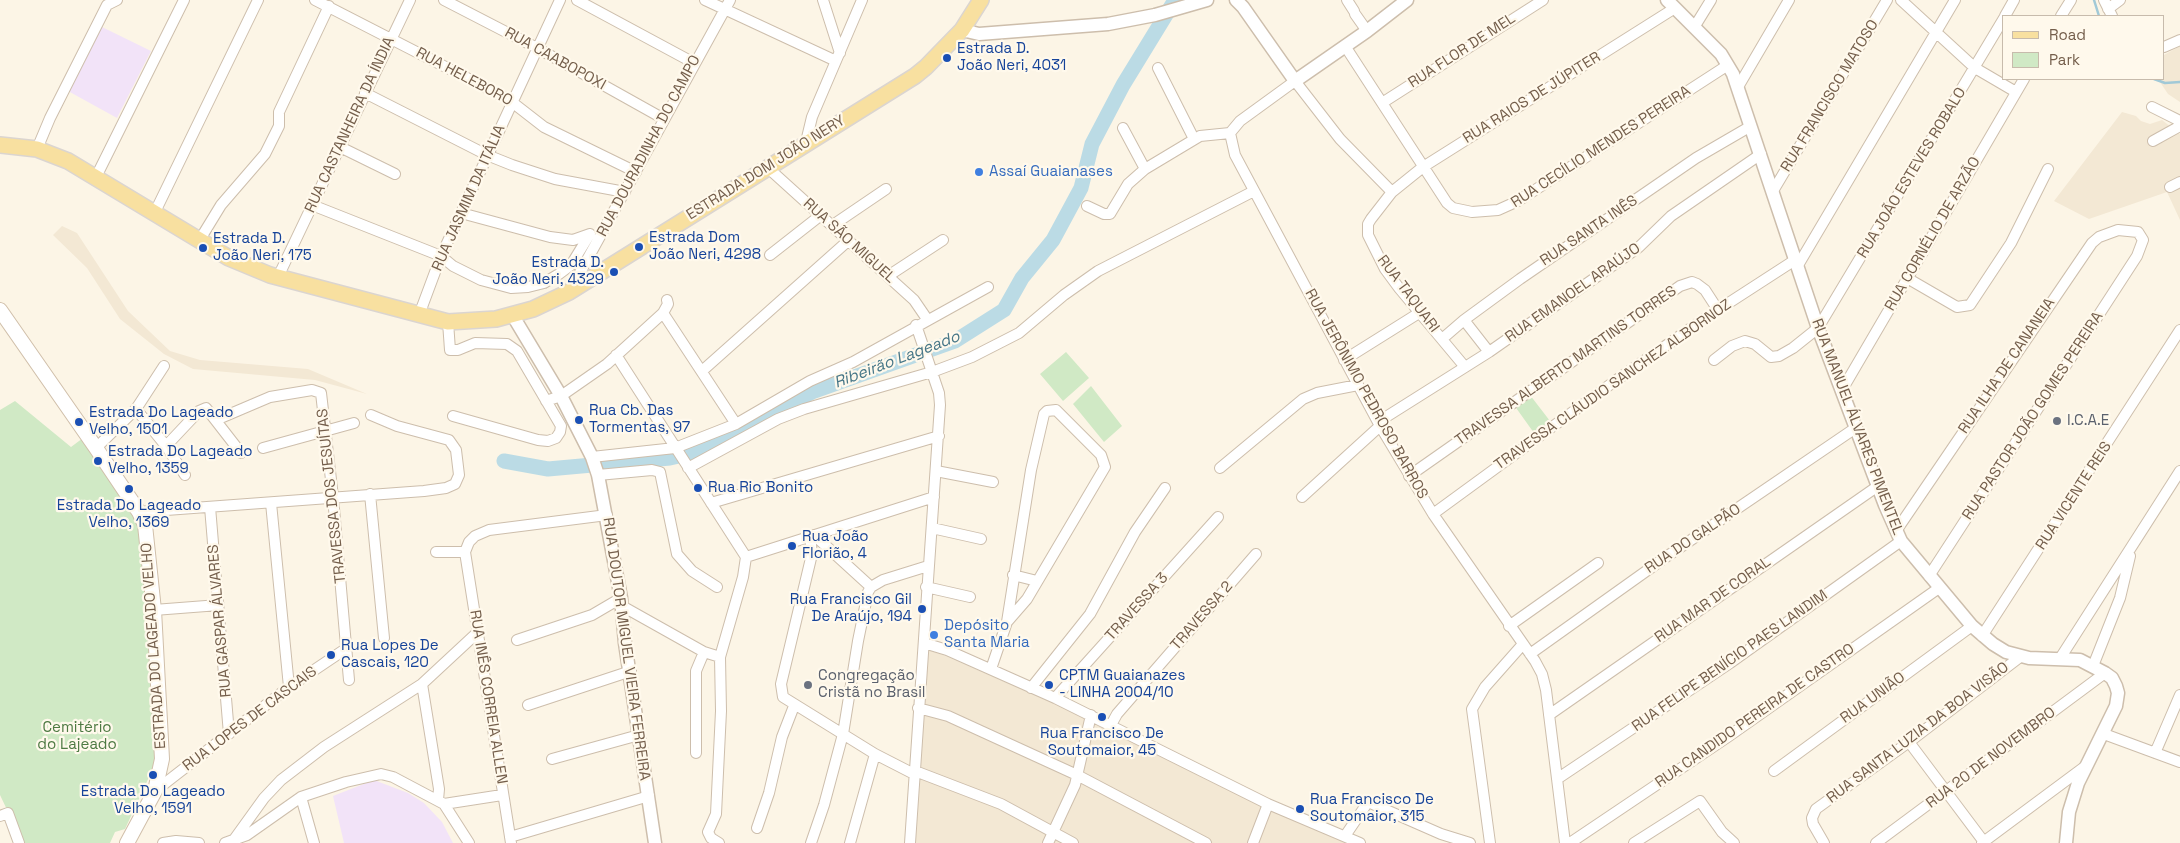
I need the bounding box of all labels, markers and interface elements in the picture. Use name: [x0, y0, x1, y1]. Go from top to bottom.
street label: RUA FLOR DE MEL: [1405, 10, 1519, 92]
legend: [2002, 15, 2165, 80]
street label: RUA FRANCISCO MATOSO: [1777, 17, 1883, 175]
street label: RUA CAABOPOXI: [501, 24, 609, 94]
text: Road: [2049, 25, 2086, 44]
street label: RUA CASTANHEIRA DA ÍNDIA: [301, 34, 399, 216]
place label: Estrada D. João Neri, 4031: [957, 40, 1066, 75]
street label: RUA HELEBORO: [413, 44, 515, 110]
street label: RUA RAIOS DE JÚPITER: [1460, 48, 1604, 148]
text: Park: [2049, 50, 2080, 69]
street label: RUA DOURADINHA DO CAMPO: [593, 52, 705, 240]
marker: Estrada D. João Neri, 4031: [941, 52, 953, 64]
street label: RUA CECÍLIO MENDES PEREIRA: [1508, 82, 1694, 212]
street label: RUA JOÃO ESTEVES ROBALO: [1854, 84, 1970, 262]
street label: ESTRADA DOM JOÃO NERY: [683, 112, 849, 224]
street label: RUA JASMIM DA ITÁLIA: [429, 122, 509, 274]
street label: RUA CORNÉLIO DE ARZÃO: [1881, 154, 1985, 314]
place label: Assaí Guaianases: [989, 163, 1113, 181]
marker: Assaí Guaianases: [973, 166, 985, 178]
street label: RUA SANTA INÊS: [1537, 192, 1641, 270]
street label: RUA SÃO MIGUEL: [799, 195, 899, 287]
place label: Estrada Dom João Neri, 4298: [649, 229, 761, 264]
place label: Estrada D. João Neri, 175: [213, 230, 312, 265]
street label: RUA EMANOEL ARAÚJO: [1502, 240, 1644, 346]
marker: Estrada Dom João Neri, 4298: [633, 241, 645, 253]
marker: Estrada D. João Neri, 175: [197, 242, 209, 254]
street label: RUA TAQUARI: [1373, 252, 1443, 336]
place label: Estrada D. João Neri, 4329: [492, 254, 604, 289]
marker: Estrada D. João Neri, 4329: [608, 266, 620, 278]
street label: TRAVESSA ALBERTO MARTINS TORRES: [1452, 282, 1680, 450]
street label: RUA JERÔNIMO PEDROSO BARROS: [1301, 286, 1431, 502]
street label: RUA ILHA DE CANANEIA: [1955, 295, 2059, 437]
street label: TRAVESSA CLÁUDIO SANCHEZ ALBORNOZ: [1491, 296, 1735, 474]
street label: RUA PASTOR JOÃO GOMES PEREIRA: [1959, 308, 2107, 524]
street label: RUA MANUEL ÁLVARES PIMENTEL: [1807, 316, 1907, 538]
water label: Ribeirão Lageado: [831, 327, 963, 393]
place label: Rua Cb. Das Tormentas, 97: [589, 402, 690, 437]
place label: Estrada Do Lageado Velho, 1501: [89, 404, 234, 439]
street label: TRAVESSA DOS JESUÍTAS: [314, 408, 350, 584]
place label: I.C.A.E: [2067, 412, 2109, 430]
marker: Rua Cb. Das Tormentas, 97: [573, 414, 585, 426]
marker: I.C.A.E: [2051, 415, 2063, 427]
marker: Estrada Do Lageado Velho, 1501: [73, 416, 85, 428]
street label: RUA VICENTE REIS: [2032, 439, 2116, 553]
place label: Estrada Do Lageado Velho, 1359: [108, 443, 253, 478]
marker: Estrada Do Lageado Velho, 1359: [92, 455, 104, 467]
place label: Rua Rio Bonito: [708, 479, 813, 497]
marker: Rua Rio Bonito: [692, 482, 704, 494]
marker: Estrada Do Lageado Velho, 1369: [123, 483, 135, 495]
place label: Estrada Do Lageado Velho, 1369: [57, 497, 201, 532]
street label: RUA DO GALPÃO: [1642, 500, 1744, 578]
street label: RUA DOUTOR MIGUEL VIEIRA FERREIRA: [599, 516, 653, 782]
place label: Rua João Florião, 4: [802, 528, 869, 563]
marker: Rua João Florião, 4: [786, 540, 798, 552]
street label: ESTRADA DO LAGEADO VELHO: [138, 542, 170, 750]
street label: RUA GASPAR ÁLVARES: [204, 544, 236, 698]
street label: RUA MAR DE CORAL: [1652, 553, 1774, 647]
street label: TRAVESSA 3: [1102, 569, 1172, 645]
street label: TRAVESSA 2: [1167, 578, 1237, 654]
street label: RUA FELIPE BENÍCIO PAES LANDIM: [1629, 586, 1831, 736]
place label: Rua Francisco Gil De Araújo, 194: [790, 591, 912, 626]
marker: Rua Francisco Gil De Araújo, 194: [916, 603, 928, 615]
street label: RUA INÊS CORREIA ALLEN: [465, 609, 511, 785]
place label: Depósito Santa Maria: [944, 617, 1030, 652]
marker: Depósito Santa Maria: [928, 629, 940, 641]
place label: Rua Lopes De Cascais, 120: [341, 637, 439, 672]
street label: RUA CANDIDO PEREIRA DE CASTRO: [1652, 640, 1858, 792]
marker: Rua Lopes De Cascais, 120: [325, 649, 337, 661]
street label: RUA SANTA LUZIA DA BOA VISÃO: [1823, 659, 2013, 807]
street label: RUA LOPES DE CASCAIS: [179, 663, 321, 775]
place label: Congregação Cristã no Brasil: [818, 667, 925, 702]
place label: CPTM Guaianazes - LINHA 2004/10: [1059, 667, 1185, 702]
street label: RUA UNIÃO: [1837, 669, 1909, 727]
marker: Congregação Cristã no Brasil: [802, 679, 814, 691]
marker: CPTM Guaianazes - LINHA 2004/10: [1043, 679, 1055, 691]
street label: RUA 20 DE NOVEMBRO: [1923, 704, 2059, 812]
marker: Rua Francisco De Soutomaior, 45: [1096, 711, 1108, 723]
park label: Cemitério do Lajeado: [37, 719, 117, 754]
place label: Rua Francisco De Soutomaior, 45: [1040, 725, 1164, 760]
marker: Estrada Do Lageado Velho, 1591: [147, 769, 159, 781]
place label: Estrada Do Lageado Velho, 1591: [81, 783, 225, 818]
place label: Rua Francisco De Soutomaior, 315: [1310, 791, 1434, 826]
marker: Rua Francisco De Soutomaior, 315: [1294, 803, 1306, 815]

